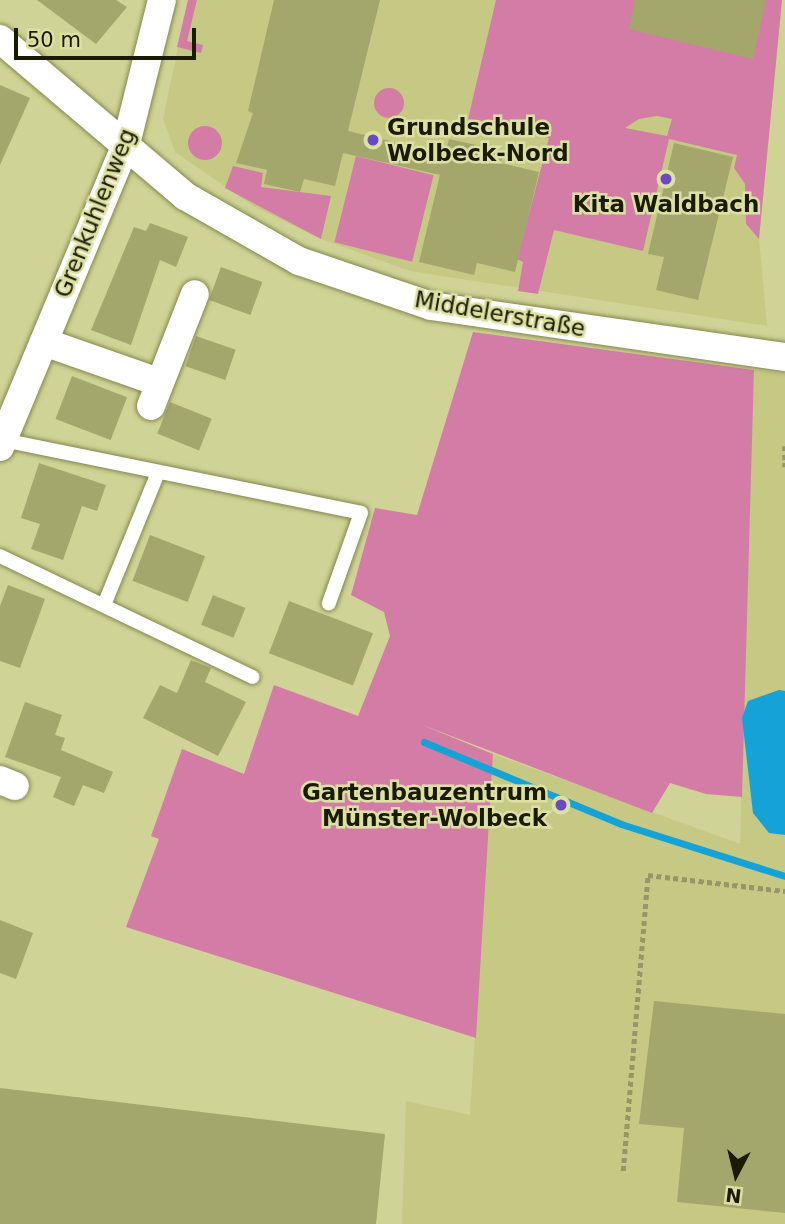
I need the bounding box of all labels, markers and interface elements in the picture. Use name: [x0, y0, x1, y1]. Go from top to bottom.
scale bar: [18, 14, 200, 58]
text: 50 m: [27, 28, 81, 52]
place label: Grundschule Wolbeck-Nord: [387, 113, 569, 167]
street label: Grenkuhlenweg: [49, 124, 141, 302]
marker: Grundschule Wolbeck-Nord: [365, 132, 381, 148]
marker: Kita Waldbach: [658, 171, 674, 187]
place label: Kita Waldbach: [573, 190, 759, 218]
street label: Middelerstraße: [413, 285, 587, 343]
place label: Gartenbauzentrum Münster-Wolbeck: [302, 778, 547, 832]
marker: Gartenbauzentrum Münster-Wolbeck: [553, 797, 569, 813]
north arrow: [701, 1140, 771, 1210]
text: N: [724, 1184, 743, 1208]

